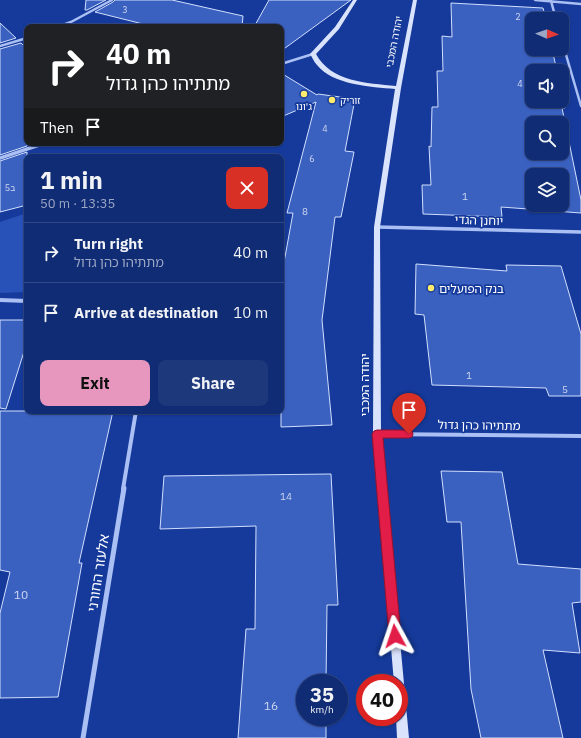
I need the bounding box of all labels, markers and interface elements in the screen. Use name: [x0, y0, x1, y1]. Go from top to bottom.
house number: 3: [122, 4, 128, 15]
house number: 2: [515, 11, 521, 22]
north arrow: [525, 12, 569, 56]
map controls: [525, 12, 569, 212]
street label: יהודה המכבי: [383, 15, 405, 69]
text: 40 m: [106, 35, 171, 72]
icon: right: [40, 40, 92, 92]
button: sound: [525, 64, 569, 108]
text: מתתיהו כהן גדול: [106, 72, 230, 95]
house number: 4: [517, 78, 523, 89]
marker: ג'ונו: [299, 89, 309, 99]
place label: זוריק: [340, 94, 361, 107]
marker: זוריק: [327, 95, 337, 105]
place label: ג'ונו: [296, 100, 312, 113]
icon: arrive: [82, 116, 104, 138]
button: search: [525, 116, 569, 160]
text: Then: [40, 118, 74, 137]
house number: 4: [322, 123, 328, 134]
house number: 6: [309, 153, 315, 164]
text: 1 min: [40, 164, 103, 196]
button: close: [226, 167, 268, 209]
button: layers: [525, 168, 569, 212]
house number: 5ב: [5, 182, 15, 193]
house number: 1: [462, 190, 468, 203]
text: 50 m · 13:35: [40, 195, 115, 212]
house number: 8: [302, 205, 308, 218]
street label: יוחנן הגדי: [455, 212, 503, 228]
text: Turn right: [74, 234, 143, 253]
icon: right: [40, 242, 62, 264]
text: 40 m: [233, 243, 268, 262]
text: מתתיהו כהן גדול: [74, 254, 164, 271]
place label: בנק הפועלים: [439, 281, 504, 296]
marker: בנק הפועלים: [426, 283, 436, 293]
icon: arrive: [40, 302, 62, 324]
text: Arrive at destination: [74, 303, 218, 322]
text: 10 m: [233, 303, 268, 322]
street label: יהודה המכבי: [357, 354, 372, 416]
button: Exit: [40, 360, 150, 406]
button: Share: [158, 360, 268, 406]
house number: 1: [466, 369, 472, 382]
house number: 5: [562, 383, 568, 396]
pin: [392, 393, 426, 434]
icon: arrive: [398, 399, 420, 421]
street label: מתתיהו כהן גדול: [437, 417, 521, 433]
house number: 14: [280, 490, 292, 503]
street label: אלעזר החורני: [83, 533, 113, 613]
house number: 10: [14, 587, 28, 602]
position arrow: [374, 615, 416, 657]
speed limit sign: 40: [356, 674, 408, 726]
text: 35: [310, 681, 334, 708]
house number: 16: [264, 698, 278, 713]
text: km/h: [310, 703, 334, 716]

